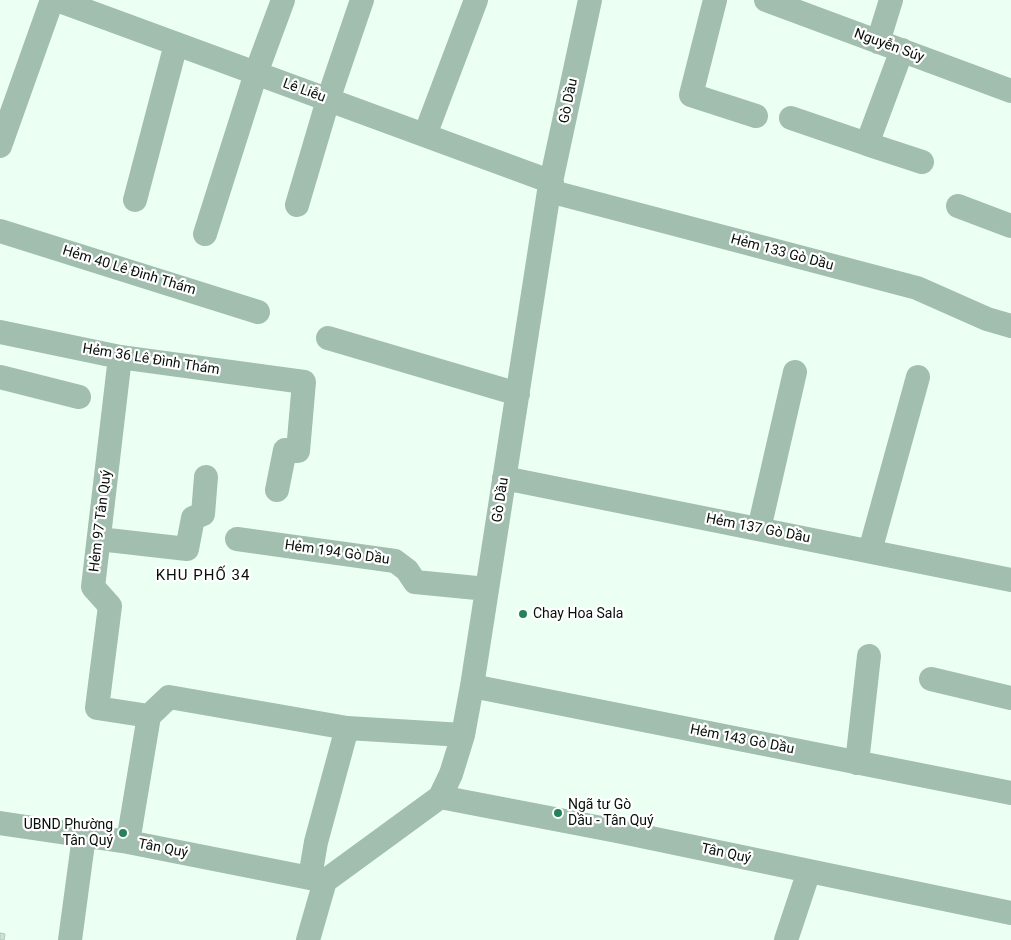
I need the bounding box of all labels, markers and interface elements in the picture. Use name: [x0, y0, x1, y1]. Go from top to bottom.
street label: Nguyễn Súy: [852, 26, 926, 66]
street label: Lê Liễu: [280, 75, 328, 107]
street label: Gò Dầu: [556, 77, 582, 125]
street label: Hẻm 133 Gò Dầu: [729, 231, 835, 275]
street label: Hẻm 40 Lê Đình Thám: [60, 243, 198, 299]
street label: Hẻm 36 Lê Đình Thám: [81, 341, 221, 379]
street label: Hẻm 97 Tân Quý: [86, 469, 116, 573]
street label: Gò Dầu: [489, 476, 513, 524]
street label: Hẻm 137 Gò Dầu: [704, 511, 812, 547]
street label: Hẻm 194 Gò Dầu: [283, 537, 391, 569]
district label: KHU PHỐ 34: [154, 567, 252, 585]
place label: Chay Hoa Sala: [533, 606, 623, 622]
marker: Chay Hoa Sala: [517, 608, 529, 620]
street label: Hẻm 143 Gò Dầu: [688, 722, 796, 758]
place label: Ngã tư Gò Dầu - Tân Quý: [568, 797, 654, 830]
marker: Ngã tư Gò Dầu - Tân Quý: [552, 807, 564, 819]
place label: UBND Phường Tân Quý: [24, 817, 113, 850]
marker: UBND Phường Tân Quý: [117, 827, 129, 839]
street label: Tân Quý: [137, 836, 189, 862]
street label: Tân Quý: [700, 841, 752, 867]

